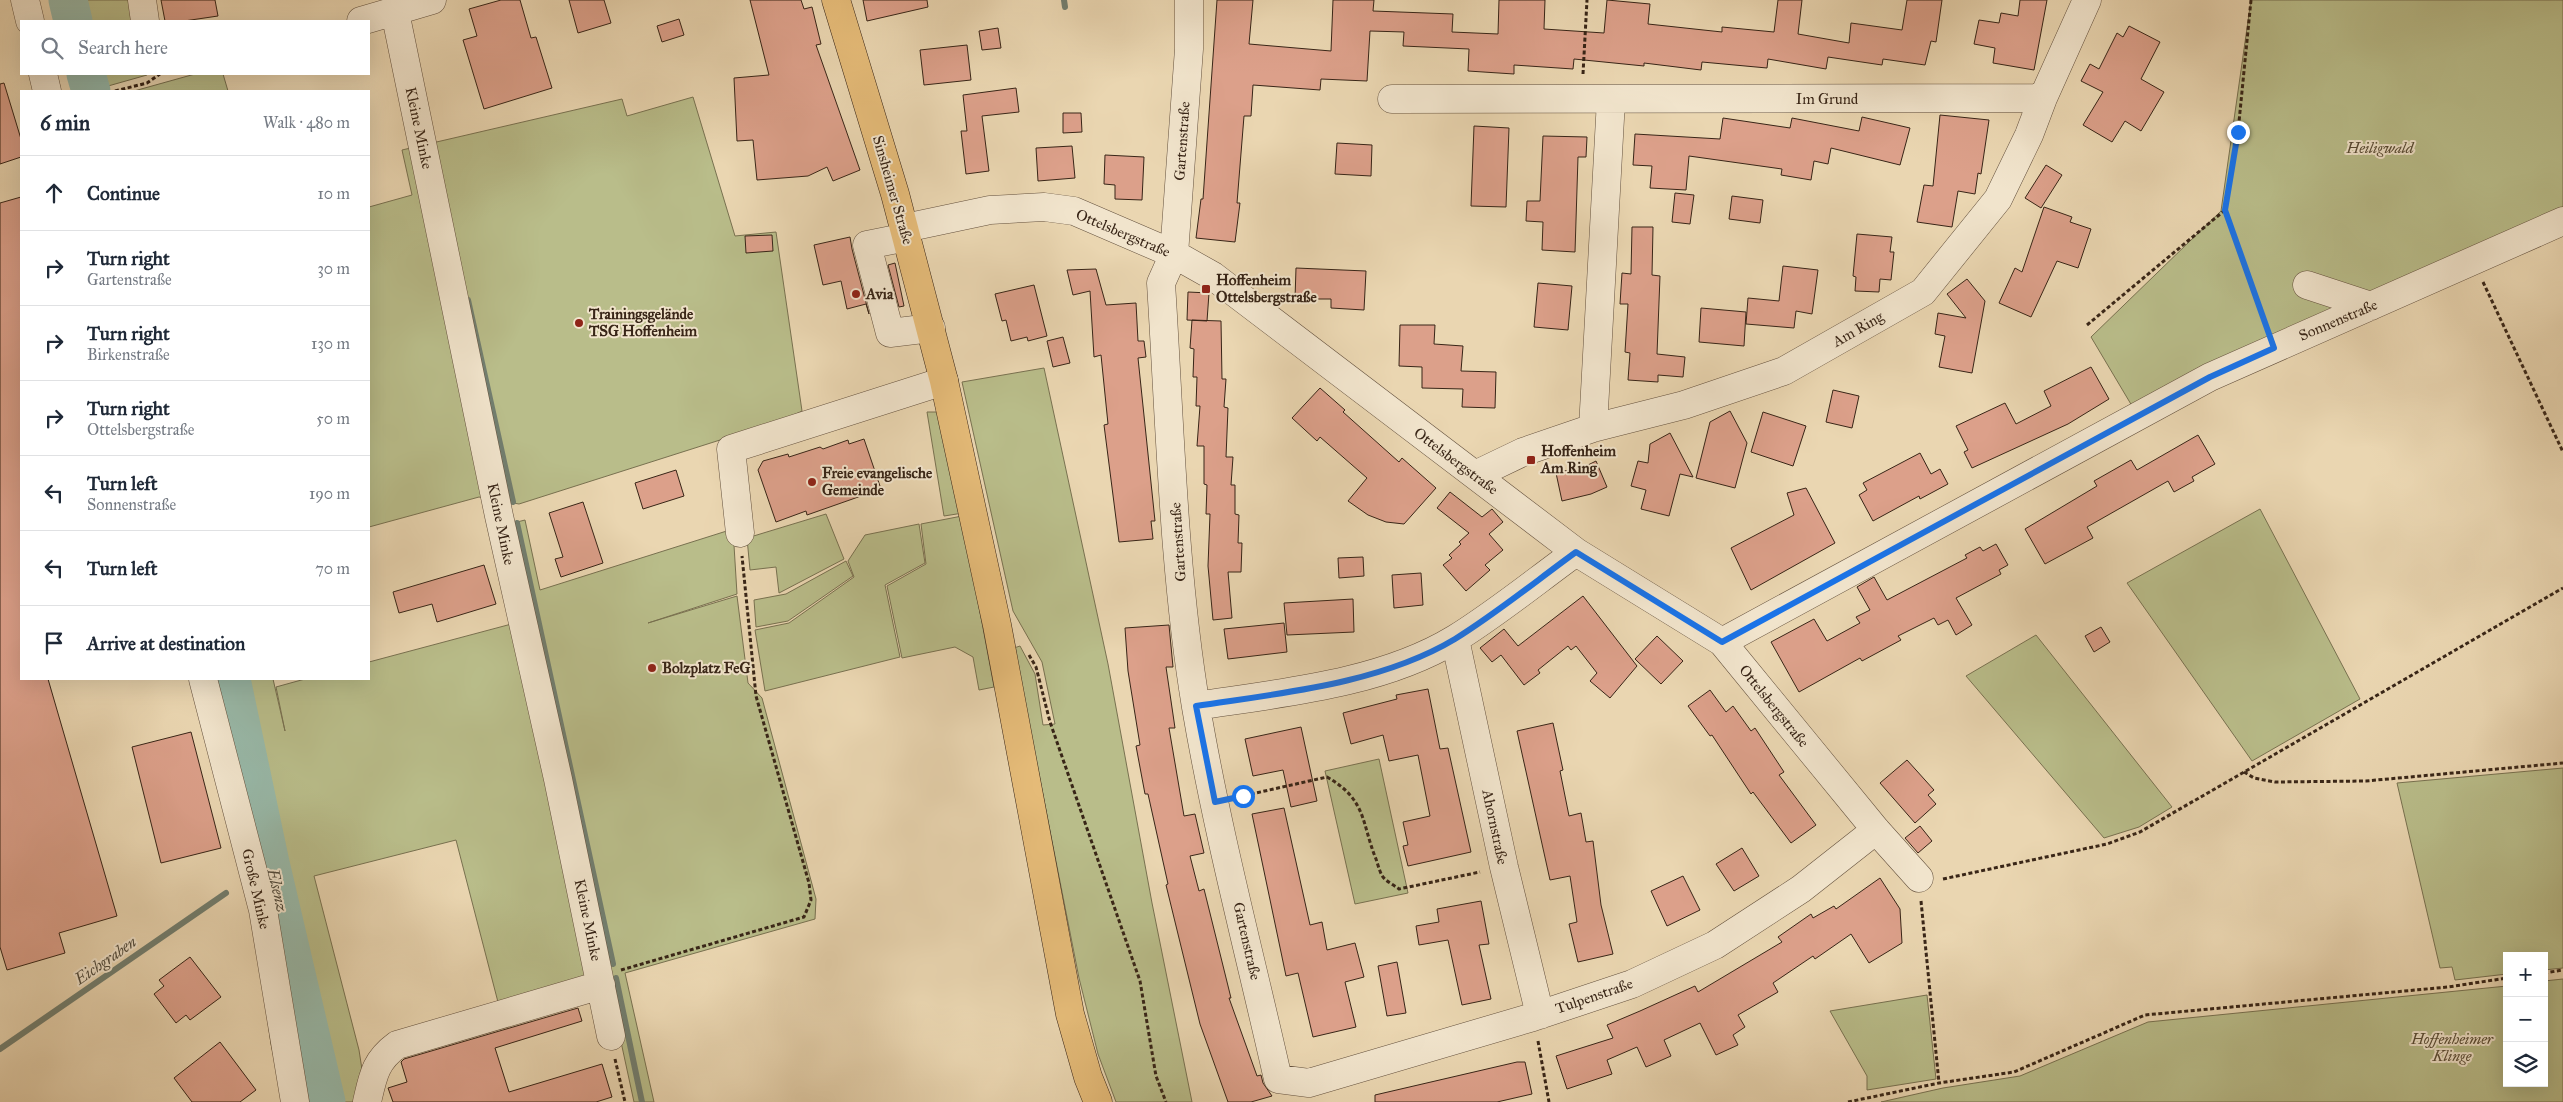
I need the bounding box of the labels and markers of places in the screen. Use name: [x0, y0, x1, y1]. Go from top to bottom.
place label: Hoffenheim Ottelsbergstraße: [1216, 271, 1317, 307]
marker: Hoffenheim Ottelsbergstraße: [1200, 283, 1212, 295]
place label: Avia: [865, 285, 894, 303]
marker: Avia: [850, 288, 862, 300]
place label: Trainingsgelände TSG Hoffenheim: [588, 305, 698, 340]
marker: Trainingsgelände TSG Hoffenheim: [573, 317, 585, 329]
place label: Hoffenheim Am Ring: [1540, 442, 1616, 478]
marker: Hoffenheim Am Ring: [1525, 454, 1537, 466]
place label: Freie evangelische Gemeinde: [822, 464, 933, 499]
marker: Freie evangelische Gemeinde: [806, 476, 818, 488]
place label: Bolzplatz FeG: [662, 659, 751, 678]
marker: Bolzplatz FeG: [646, 662, 658, 674]

